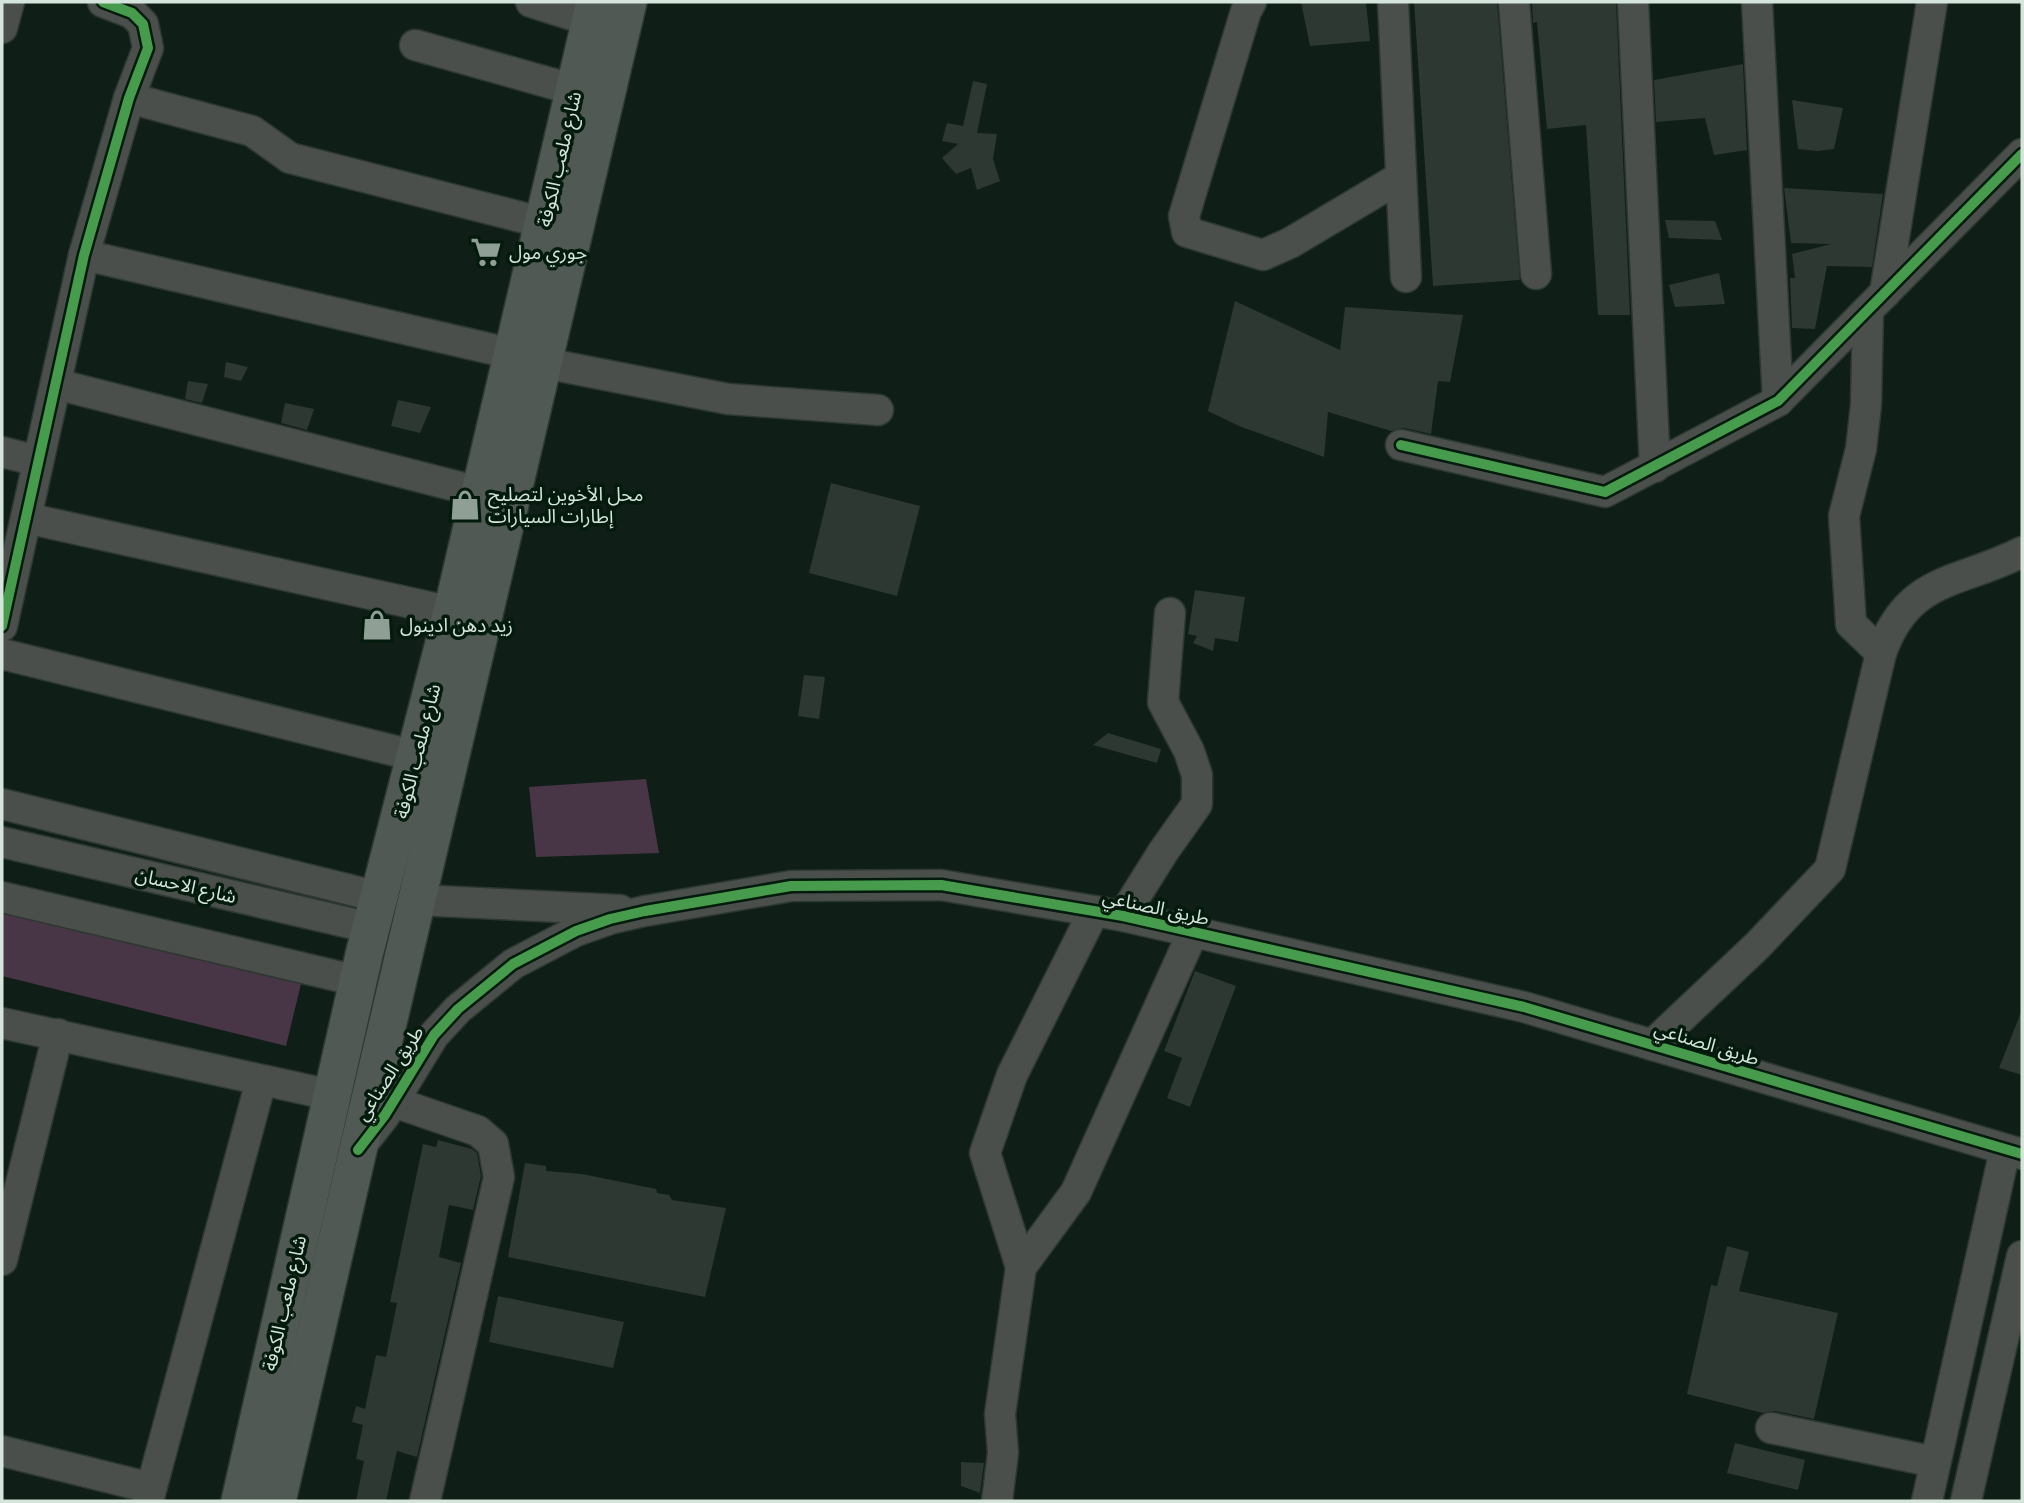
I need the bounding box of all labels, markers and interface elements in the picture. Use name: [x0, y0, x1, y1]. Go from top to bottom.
street label: شارع ملعب الكوفة: [532, 89, 588, 229]
supermarket icon: جوري مول: [469, 235, 503, 269]
place label: جوري مول: [509, 240, 587, 267]
place label: محل الأخوين لتصليح إطارات السيارات: [488, 482, 643, 529]
shop icon: محل الأخوين لتصليح إطارات السيارات: [448, 488, 482, 522]
shop icon: زيد دهن ادينول: [360, 608, 394, 642]
place label: زيد دهن ادينول: [400, 613, 513, 637]
street label: شارع ملعب الكوفة: [389, 681, 447, 821]
street label: شارع الاحسان: [133, 862, 239, 910]
street label: طريق الصناعي: [1100, 884, 1212, 933]
street label: طريق الصناعي: [1651, 1016, 1762, 1074]
street label: طريق الصناعي: [349, 1021, 432, 1127]
street label: شارع ملعب الكوفة: [257, 1233, 313, 1373]

